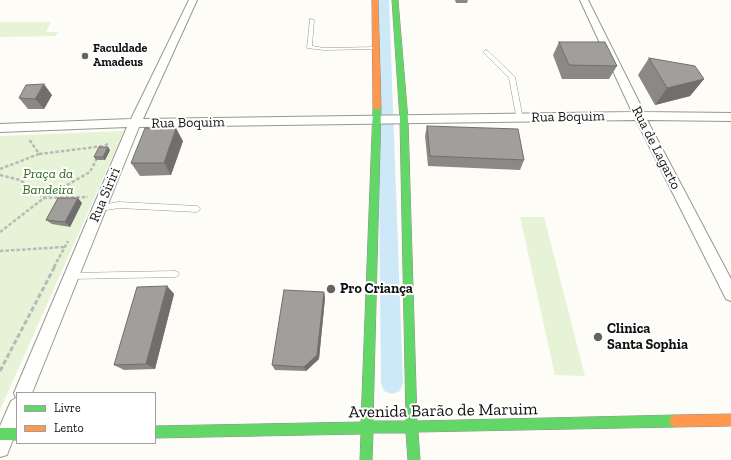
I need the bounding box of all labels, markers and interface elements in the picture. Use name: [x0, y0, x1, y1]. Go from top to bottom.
place label: Faculdade Amadeus: [93, 42, 147, 70]
marker: Faculdade Amadeus: [80, 51, 90, 61]
street label: Rua de Lagarto: [628, 104, 684, 192]
street label: Rua Boquim: [531, 108, 605, 126]
street label: Rua Boquim: [151, 114, 225, 132]
street label: Rua Siriri: [86, 165, 124, 225]
park label: Praça da Bandeira: [22, 166, 74, 198]
place label: Pro Criança: [340, 281, 413, 297]
marker: Pro Criança: [325, 283, 337, 295]
place label: Clinica Santa Sophia: [607, 321, 688, 354]
marker: Clinica Santa Sophia: [592, 331, 604, 343]
legend: [16, 392, 156, 444]
street label: Avenida Barão de Maruim: [348, 399, 538, 423]
text: Livre: [54, 401, 81, 415]
text: Lento: [54, 421, 84, 435]

